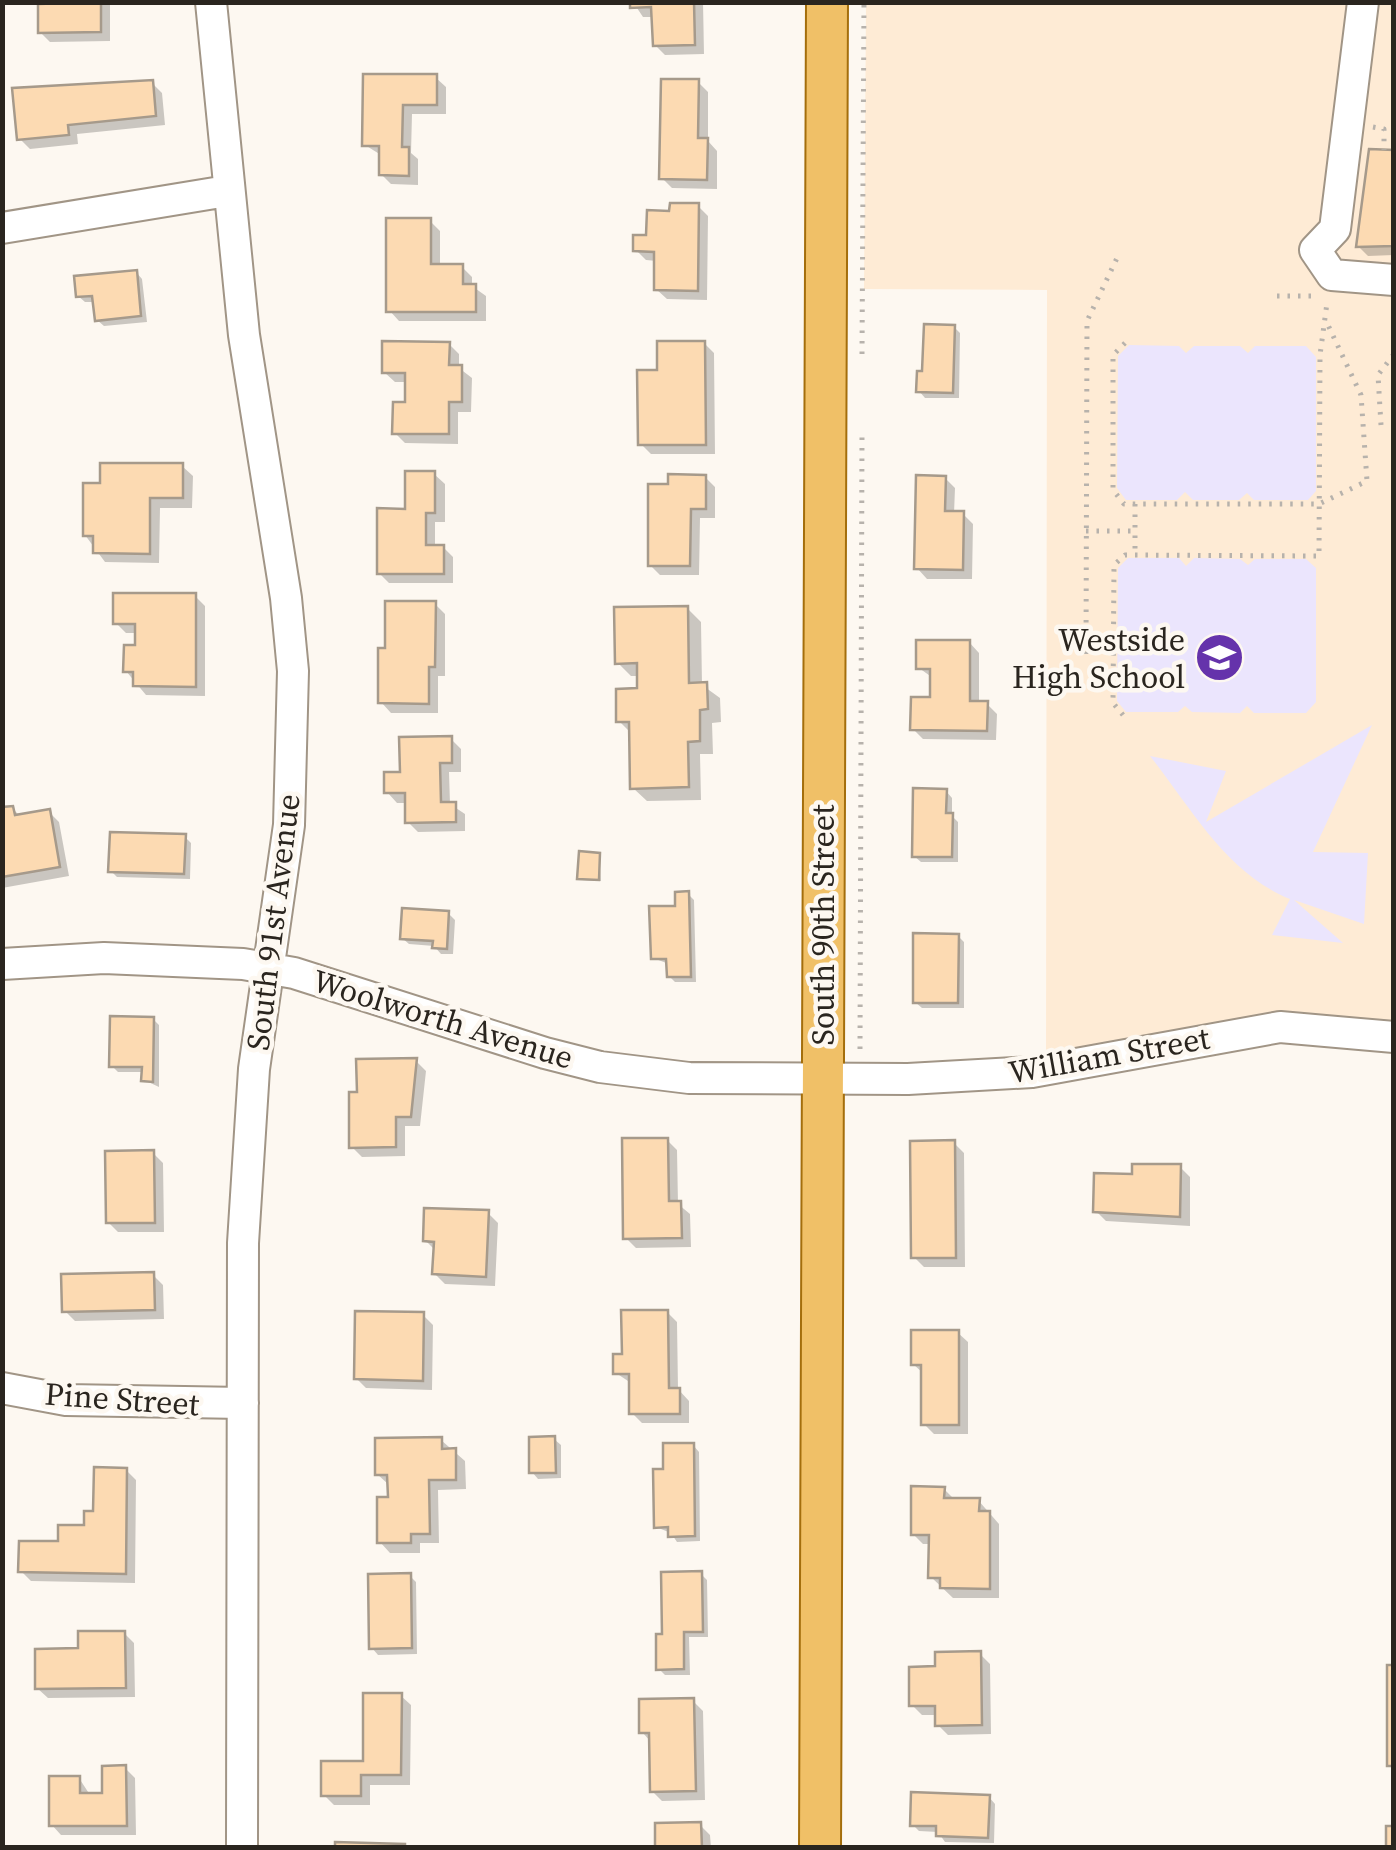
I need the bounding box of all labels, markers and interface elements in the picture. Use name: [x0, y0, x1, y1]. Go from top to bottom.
place label: Westside High School: [1012, 618, 1185, 699]
school or university icon: Westside High School: [1194, 632, 1246, 684]
street label: South 91st Avenue: [235, 791, 311, 1053]
street label: South 90th Street: [801, 804, 845, 1046]
street label: Woolworth Avenue: [307, 958, 579, 1080]
street label: William Street: [1005, 1016, 1214, 1094]
street label: Pine Street: [43, 1372, 201, 1426]

